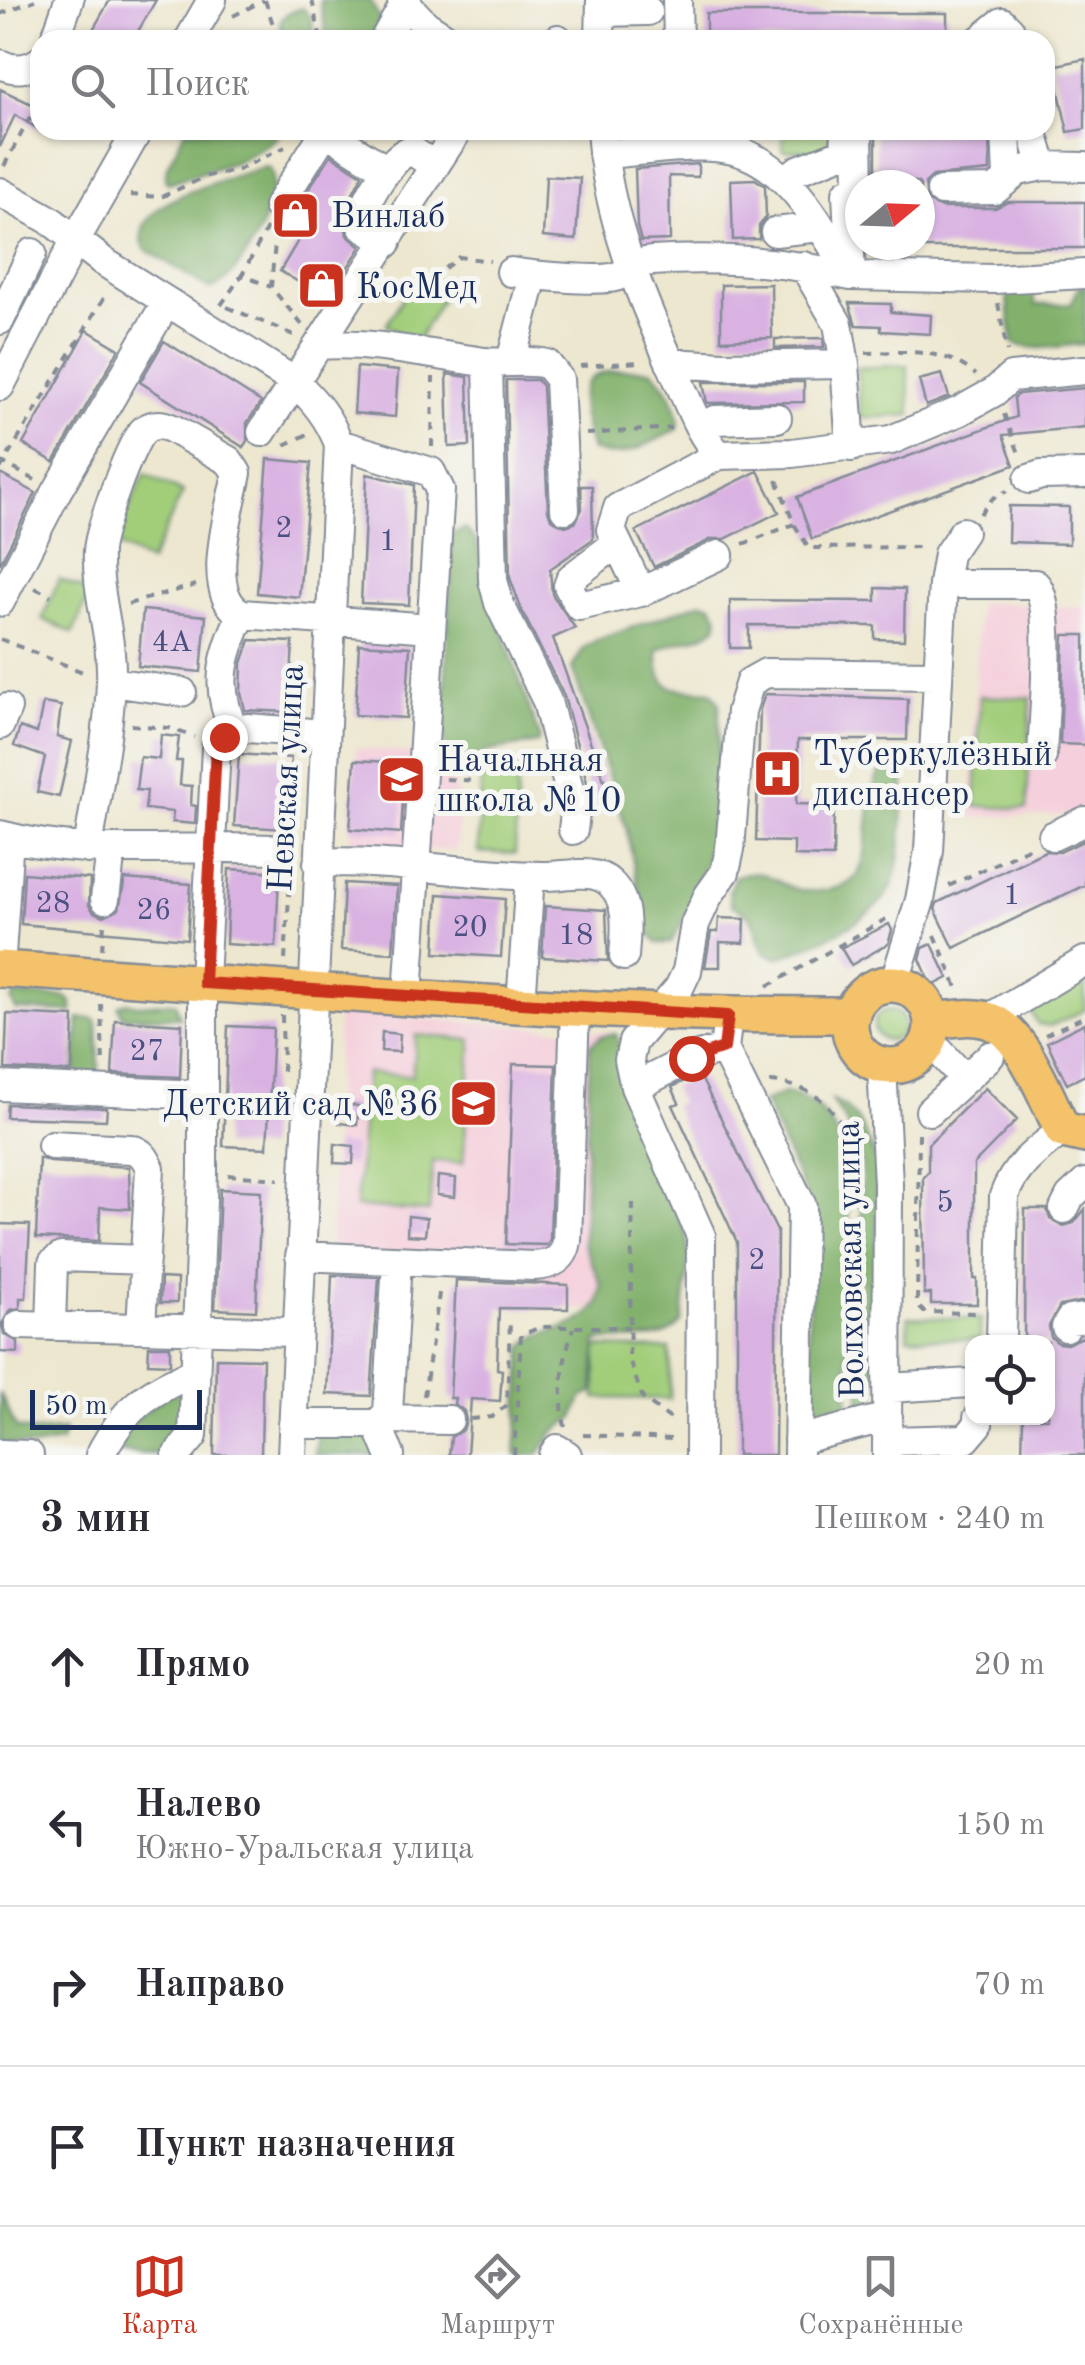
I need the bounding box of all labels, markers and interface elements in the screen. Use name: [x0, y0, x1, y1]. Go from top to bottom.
search box: [30, 30, 1055, 140]
icon: search: [65, 58, 120, 113]
text: Поиск: [145, 66, 250, 104]
north arrow: [845, 170, 935, 260]
shop icon: Винлаб: [270, 189, 322, 241]
place label: Винлаб: [331, 200, 445, 235]
shop icon: КосМед: [295, 260, 347, 312]
place label: КосМед: [356, 271, 477, 306]
house number: 2: [275, 514, 293, 544]
house number: 1: [379, 527, 397, 557]
house number: 4А: [152, 628, 192, 658]
street label: Невская улица: [264, 663, 311, 893]
route end: [202, 715, 248, 761]
place label: Туберкулёзный диспансер: [813, 738, 1052, 813]
place label: Начальная школа №10: [437, 744, 621, 819]
hospital icon: Туберкулёзный диспансер: [752, 747, 804, 799]
school or university icon: Начальная школа №10: [376, 753, 428, 805]
house number: 1: [1003, 881, 1021, 911]
house number: 28: [36, 889, 70, 919]
house number: 26: [137, 896, 171, 926]
house number: 20: [453, 913, 487, 943]
house number: 18: [559, 921, 593, 951]
route start: [669, 1036, 715, 1082]
house number: 27: [130, 1037, 164, 1067]
school or university icon: Детский сад №36: [448, 1077, 500, 1129]
place label: Детский сад №36: [163, 1088, 439, 1123]
street label: Волховская улица: [832, 1121, 871, 1399]
house number: 5: [936, 1188, 954, 1218]
house number: 2: [748, 1246, 766, 1276]
map controls: [965, 1335, 1055, 1425]
button: locate: [965, 1335, 1055, 1425]
scale bar: [30, 1385, 202, 1430]
text: 50 m: [45, 1393, 108, 1421]
text: 3 мин: [40, 1499, 151, 1541]
text: Пешком · 240 m: [813, 1504, 1045, 1536]
icon: ahead: [40, 1639, 95, 1694]
text: Прямо: [135, 1647, 250, 1685]
text: 20 m: [974, 1650, 1045, 1682]
text: Налево: [135, 1787, 262, 1825]
icon: left: [40, 1799, 95, 1854]
text: 150 m: [955, 1810, 1045, 1842]
text: Южно-Уральская улица: [135, 1834, 474, 1866]
icon: right: [40, 1959, 95, 2014]
text: Направо: [135, 1967, 285, 2005]
text: 70 m: [974, 1970, 1045, 2002]
icon: arrive: [40, 2119, 95, 2174]
text: Пункт назначения: [135, 2127, 456, 2165]
tab: Карта: [122, 2249, 197, 2344]
tab: Маршрут: [440, 2249, 555, 2344]
tab: Сохранённые: [798, 2249, 963, 2344]

